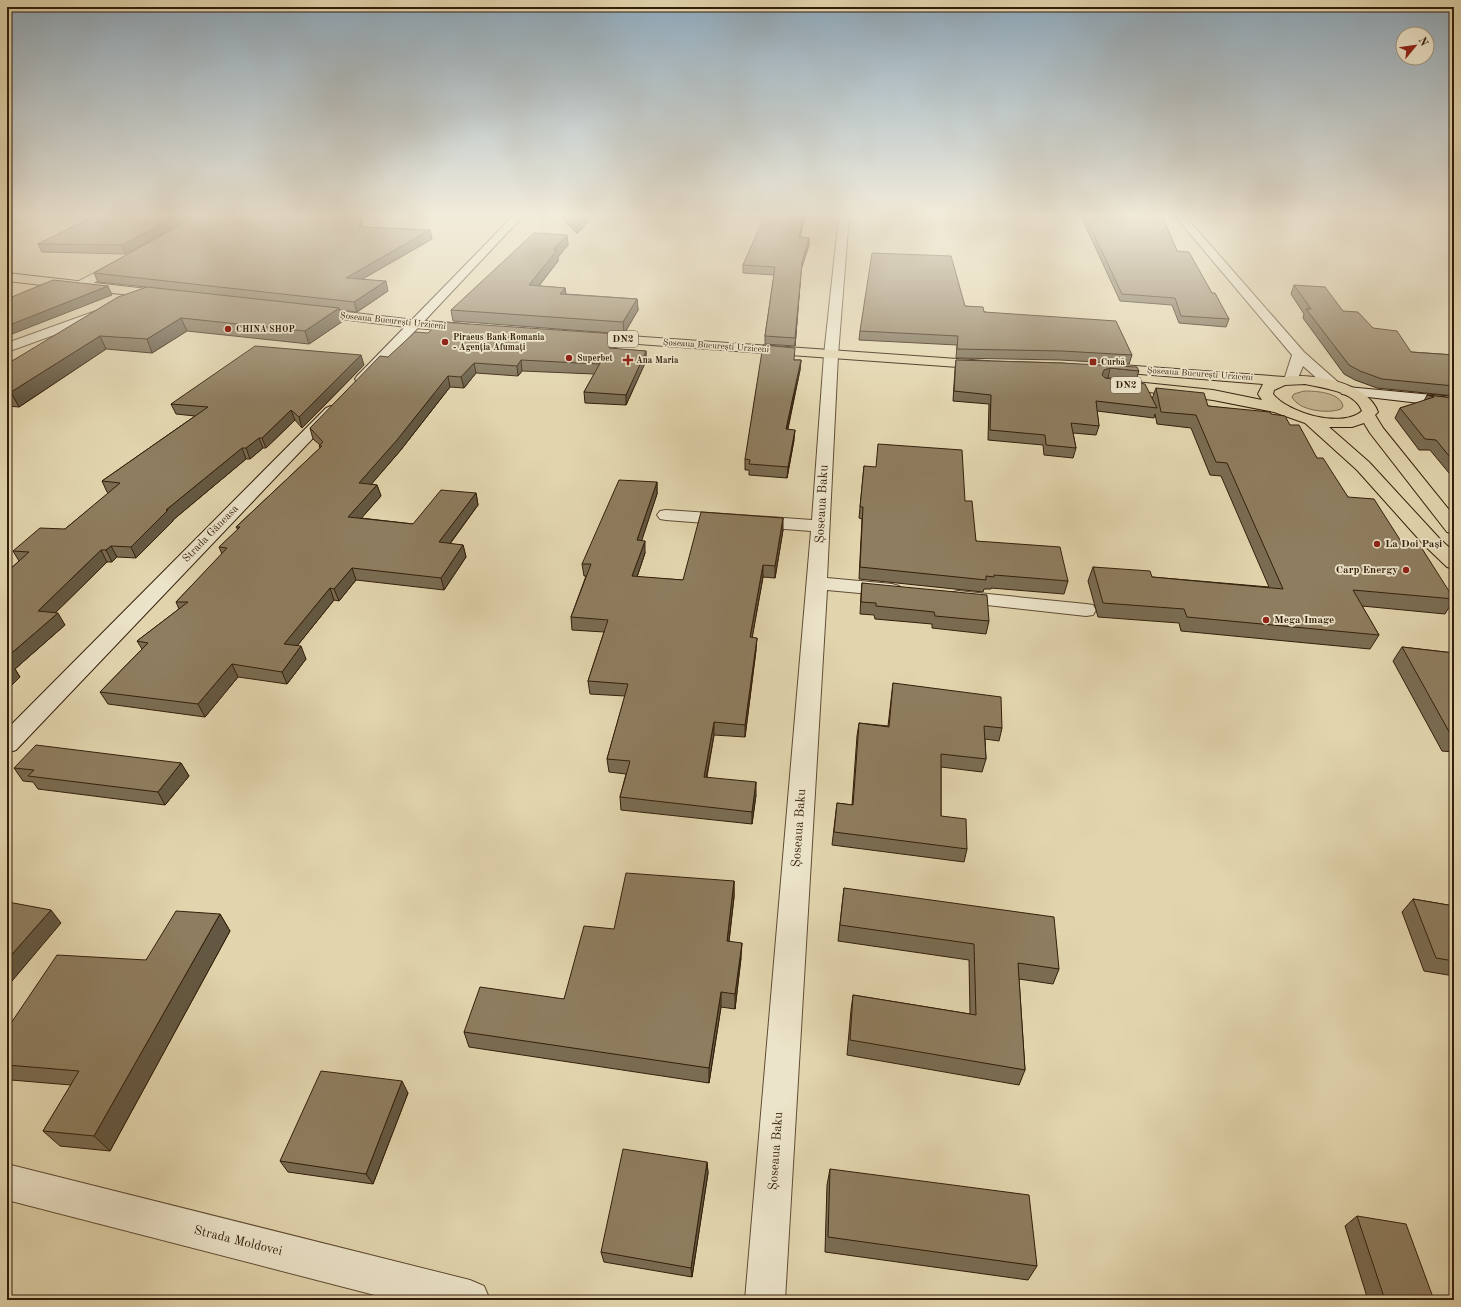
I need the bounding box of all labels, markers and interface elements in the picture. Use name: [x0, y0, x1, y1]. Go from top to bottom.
north arrow: [1395, 26, 1435, 66]
text: N: [1416, 36, 1430, 49]
street label: Șoseaua București Urziceni: [340, 311, 447, 331]
marker: CHINA SHOP: [223, 324, 233, 334]
place label: CHINA SHOP: [236, 325, 295, 334]
road number: DN2: [608, 331, 638, 347]
place label: Piraeus Bank Romania - Agenția Afumați: [453, 333, 545, 353]
marker: Piraeus Bank Romania - Agenția Afumați: [440, 337, 450, 347]
street label: Șoseaua București Urziceni: [663, 338, 770, 354]
marker: Superbet: [564, 353, 574, 363]
place label: Superbet: [577, 354, 614, 363]
marker: Ana Maria: [623, 355, 633, 365]
place label: Ana Maria: [636, 356, 679, 365]
marker: Curbă: [1088, 357, 1098, 367]
place label: Curbă: [1101, 358, 1126, 367]
street label: Șoseaua București Urziceni: [1147, 366, 1254, 382]
road number: DN2: [1111, 377, 1141, 393]
street label: Șoseaua Baku: [813, 464, 831, 544]
street label: Strada Găneasa: [181, 503, 241, 565]
marker: La Doi Pași: [1372, 539, 1382, 549]
place label: La Doi Pași: [1385, 539, 1442, 550]
place label: Carp Energy: [1336, 565, 1398, 576]
marker: Carp Energy: [1401, 565, 1411, 575]
marker: Mega Image: [1261, 615, 1271, 625]
place label: Mega Image: [1274, 615, 1334, 626]
street label: Șoseaua Baku: [790, 788, 808, 868]
street label: Șoseaua Baku: [767, 1111, 785, 1191]
street label: Strada Moldovei: [193, 1224, 284, 1258]

